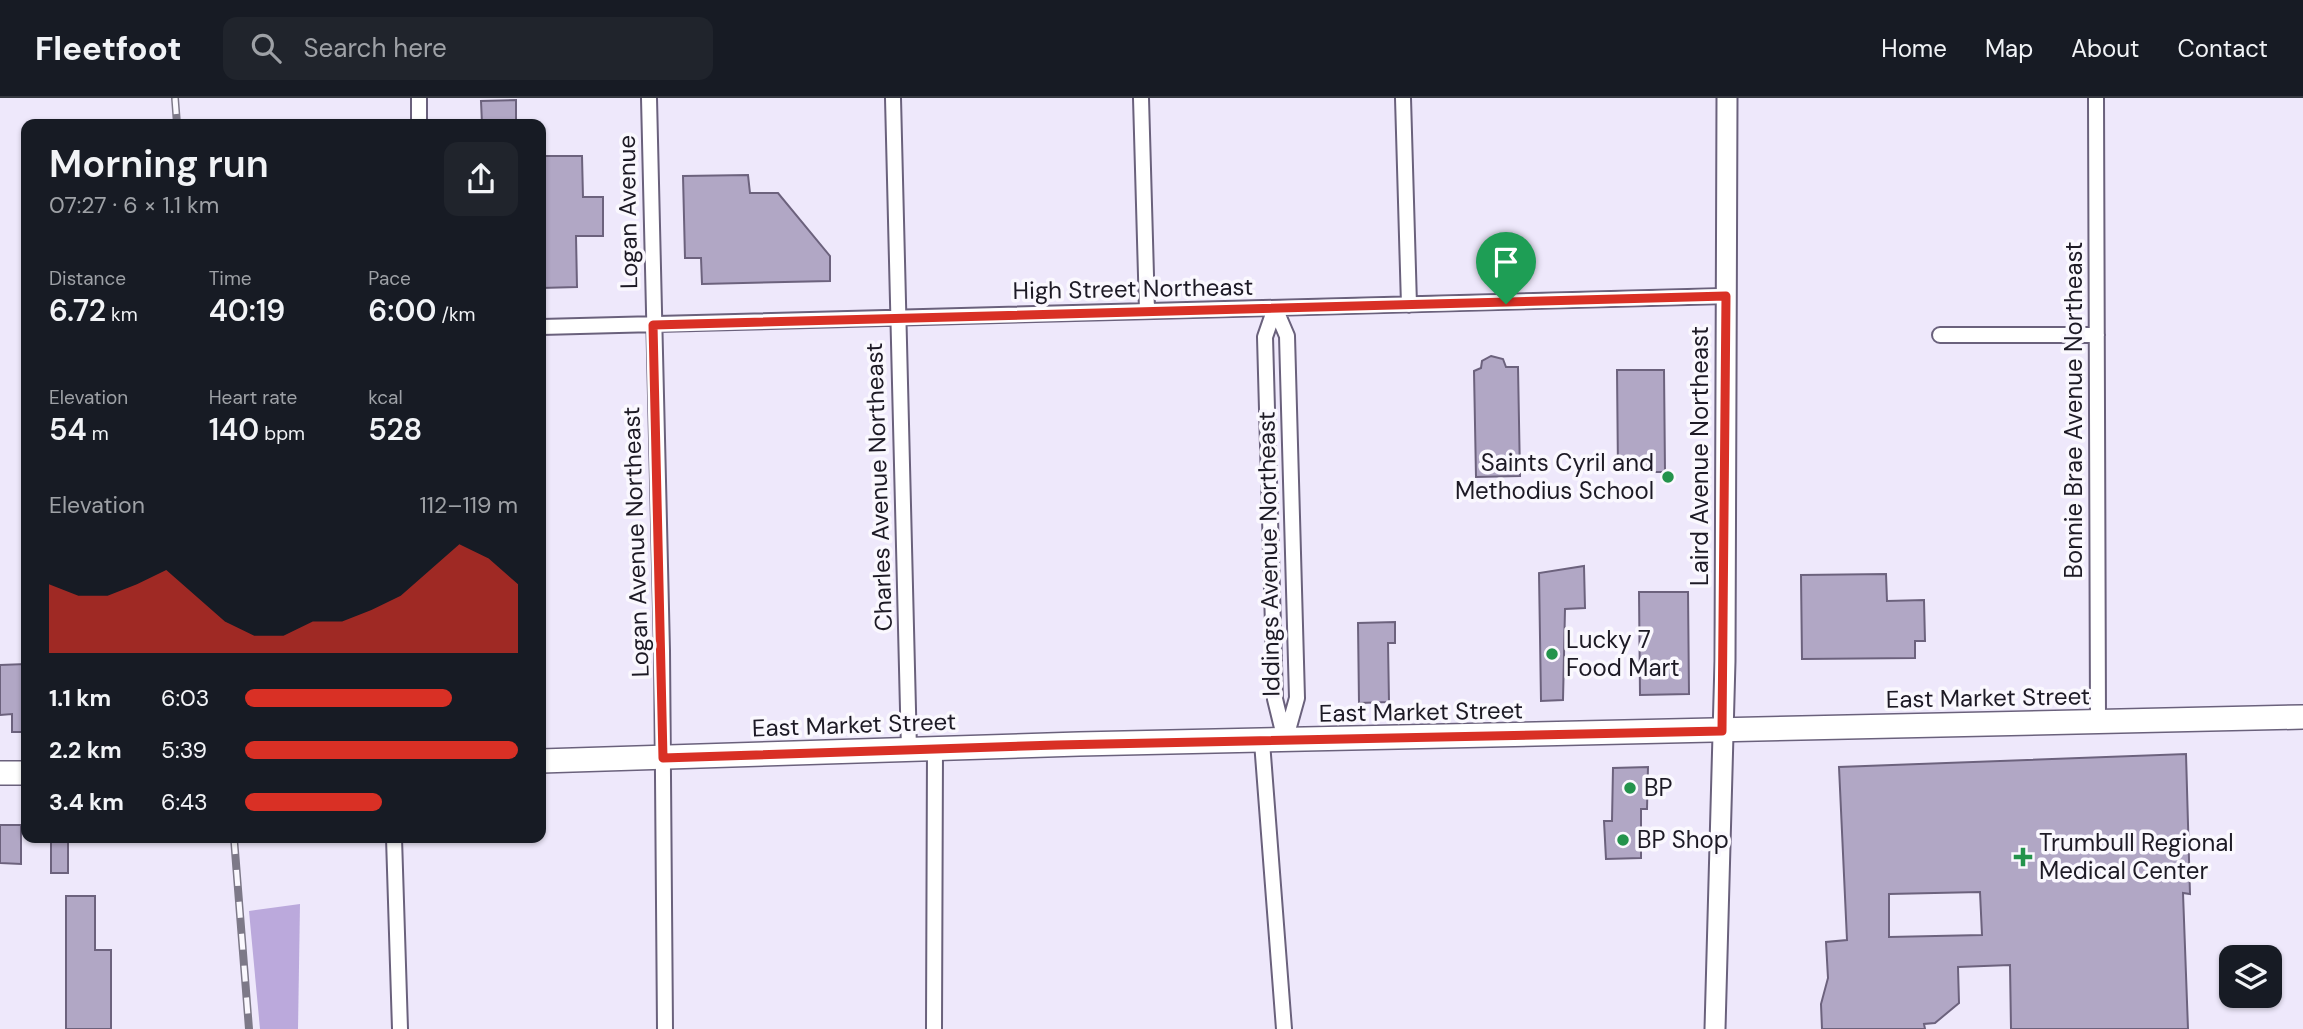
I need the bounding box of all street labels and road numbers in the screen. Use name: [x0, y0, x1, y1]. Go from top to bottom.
street label: Logan Avenue: [611, 135, 644, 289]
street label: Bonnie Brae Avenue Northeast: [2058, 242, 2089, 578]
street label: High Street Northeast: [1012, 271, 1254, 306]
street label: Laird Avenue Northeast: [1684, 326, 1715, 586]
street label: Charles Avenue Northeast: [858, 342, 899, 632]
street label: Logan Avenue Northeast: [615, 406, 656, 678]
street label: Iddings Avenue Northeast: [1251, 411, 1286, 697]
street label: East Market Street: [1886, 680, 2090, 715]
street label: East Market Street: [1319, 694, 1523, 729]
street label: East Market Street: [751, 705, 957, 744]

